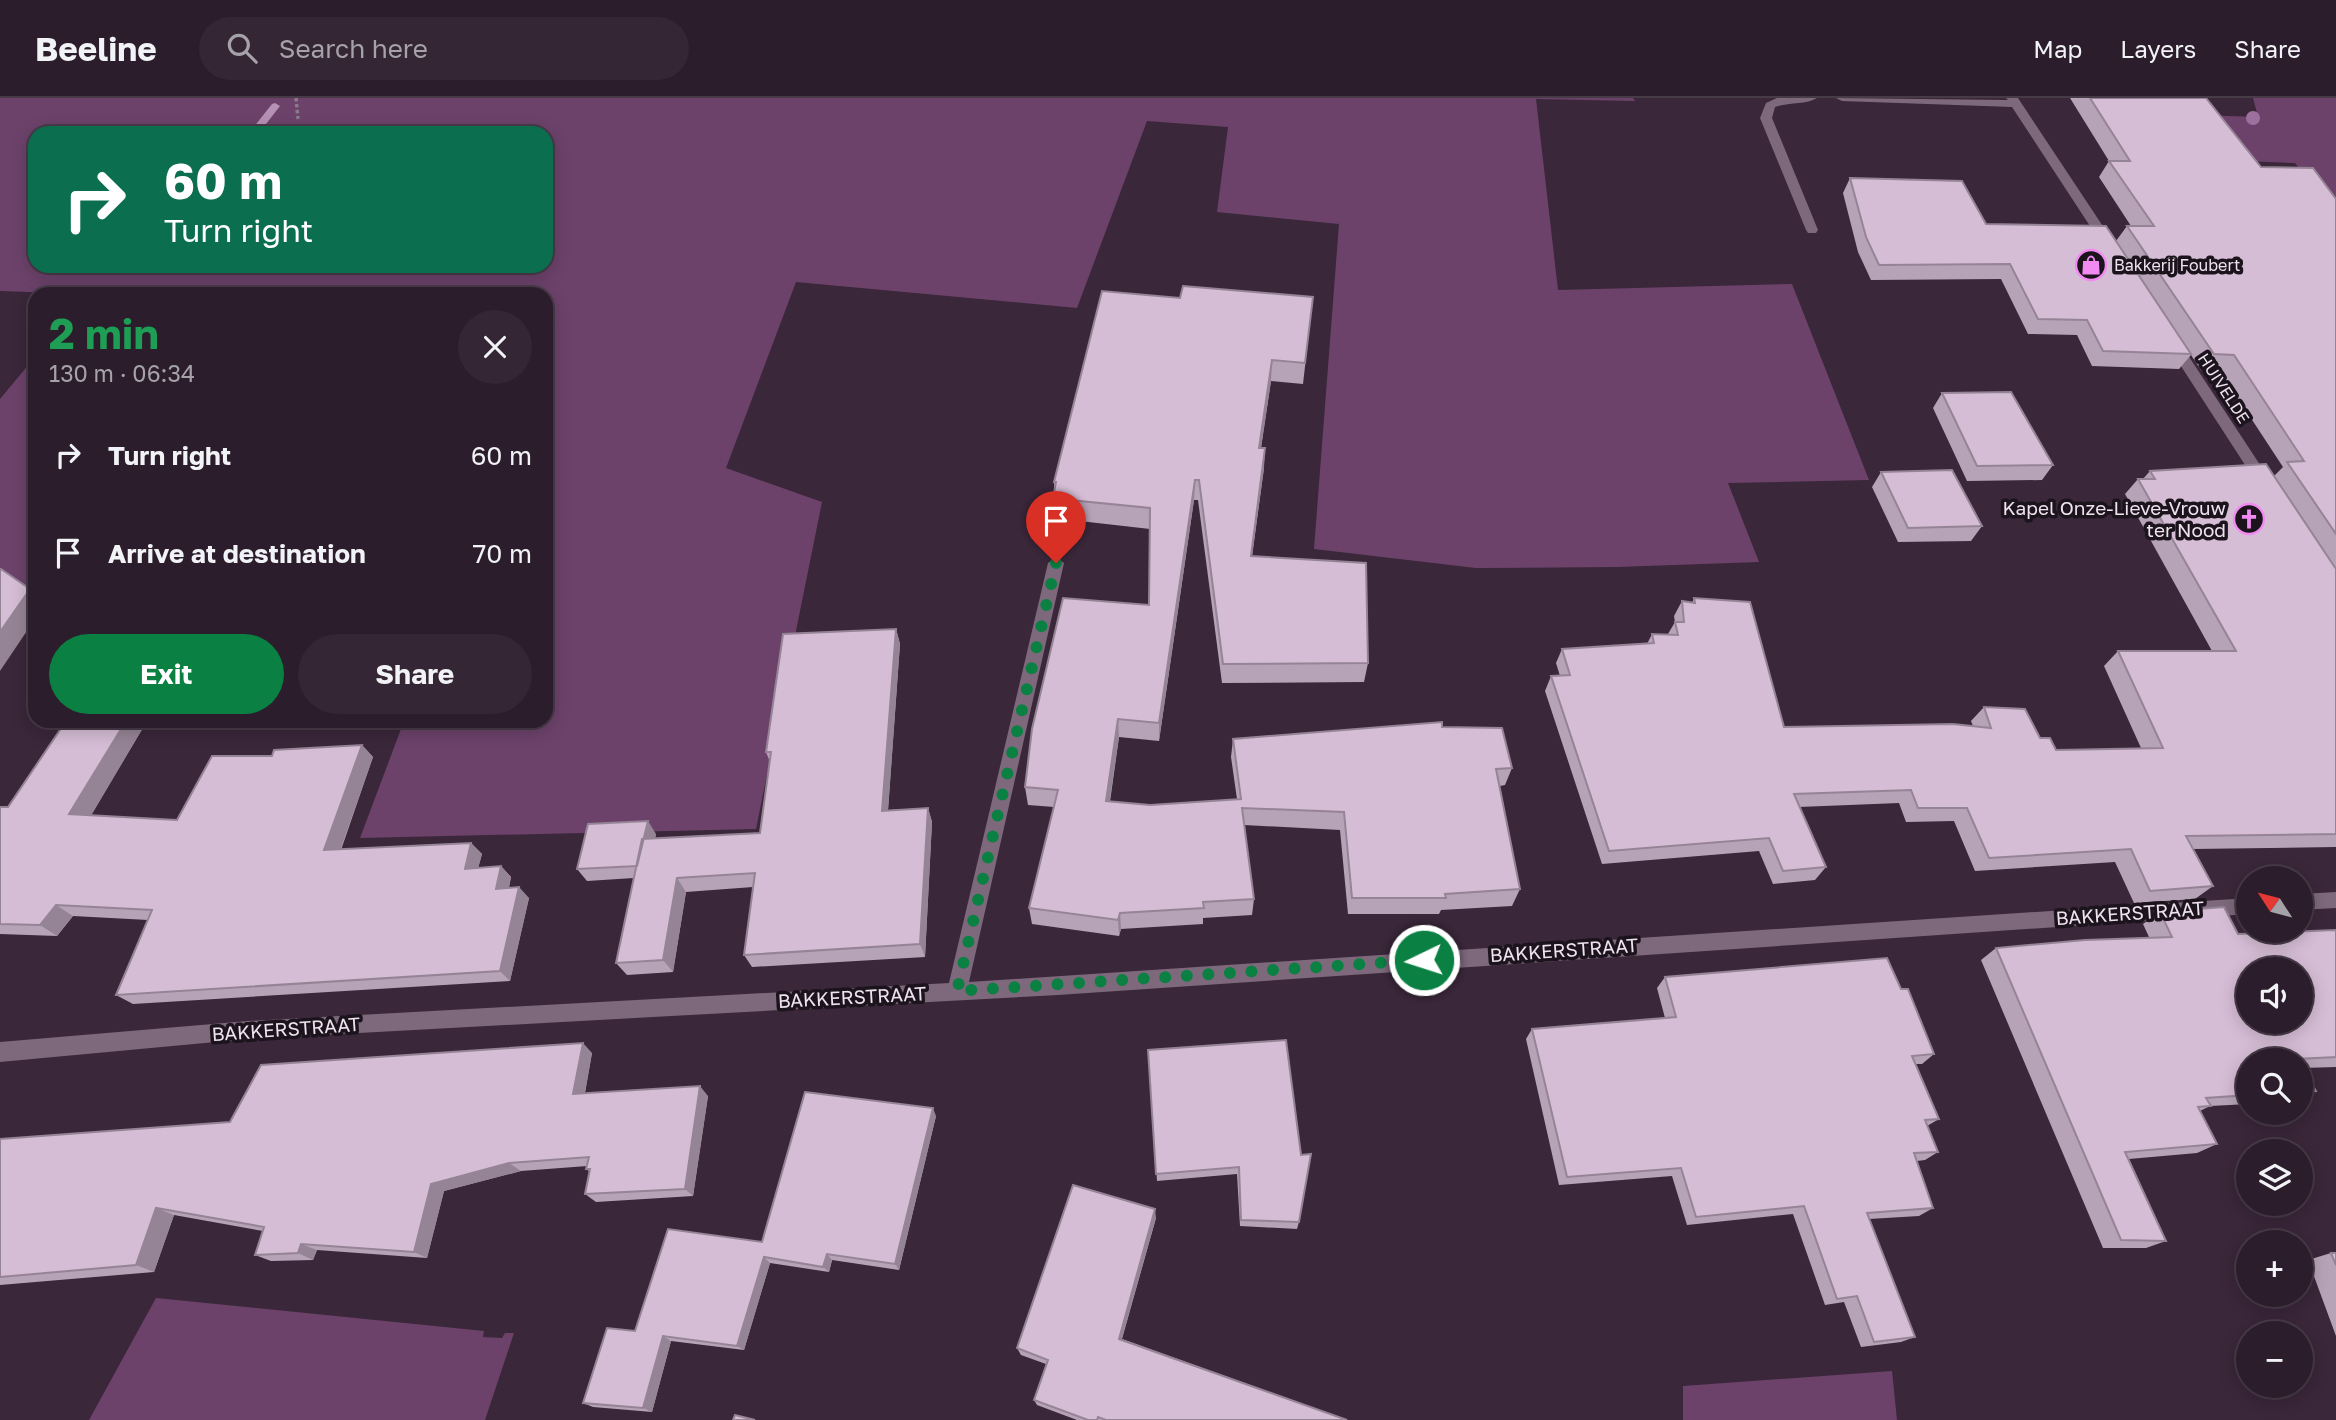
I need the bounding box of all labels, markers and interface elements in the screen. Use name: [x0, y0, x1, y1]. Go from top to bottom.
search box: [199, 17, 689, 80]
text: Beeline: [35, 29, 157, 68]
icon: search: [223, 29, 261, 67]
text: Search here: [279, 33, 428, 64]
text: Map: [2033, 34, 2082, 63]
text: Layers: [2120, 34, 2196, 63]
text: Share: [2234, 34, 2301, 63]
text: 60 m: [164, 151, 282, 210]
icon: right: [49, 154, 140, 245]
text: Turn right: [164, 211, 313, 249]
shop icon: Bakkerij Foubert: [2074, 248, 2108, 282]
place label: Bakkerij Foubert: [2114, 255, 2240, 275]
text: 2 min: [49, 308, 159, 358]
button: close: [458, 310, 532, 384]
street label: HUIVELDE: [2194, 349, 2254, 427]
text: 130 m · 06:34: [49, 359, 195, 387]
icon: right: [49, 436, 87, 474]
text: Turn right: [108, 440, 231, 471]
text: 60 m: [471, 440, 532, 471]
pin: [1026, 491, 1086, 563]
place label: Kapel Onze-Lieve-Vrouw ter Nood: [2003, 496, 2226, 541]
icon: arrive: [1037, 502, 1075, 540]
church icon: Kapel Onze-Lieve-Vrouw ter Nood: [2232, 502, 2266, 536]
icon: arrive: [49, 534, 87, 572]
text: Arrive at destination: [108, 538, 366, 569]
text: 70 m: [473, 538, 532, 569]
button: Exit: [49, 634, 284, 714]
button: Share: [298, 634, 532, 714]
north arrow: [2236, 866, 2314, 943]
map controls: [2236, 866, 2313, 1398]
street label: BAKKERSTRAAT: [2055, 896, 2205, 929]
position arrow: [1387, 923, 1461, 997]
street label: BAKKERSTRAAT: [1489, 933, 1639, 966]
button: sound: [2236, 957, 2313, 1034]
street label: BAKKERSTRAAT: [777, 981, 927, 1012]
street label: BAKKERSTRAAT: [211, 1012, 361, 1045]
button: search: [2236, 1048, 2313, 1125]
button: layers: [2236, 1139, 2313, 1216]
button: +: [2236, 1230, 2313, 1307]
button: −: [2236, 1321, 2313, 1398]

